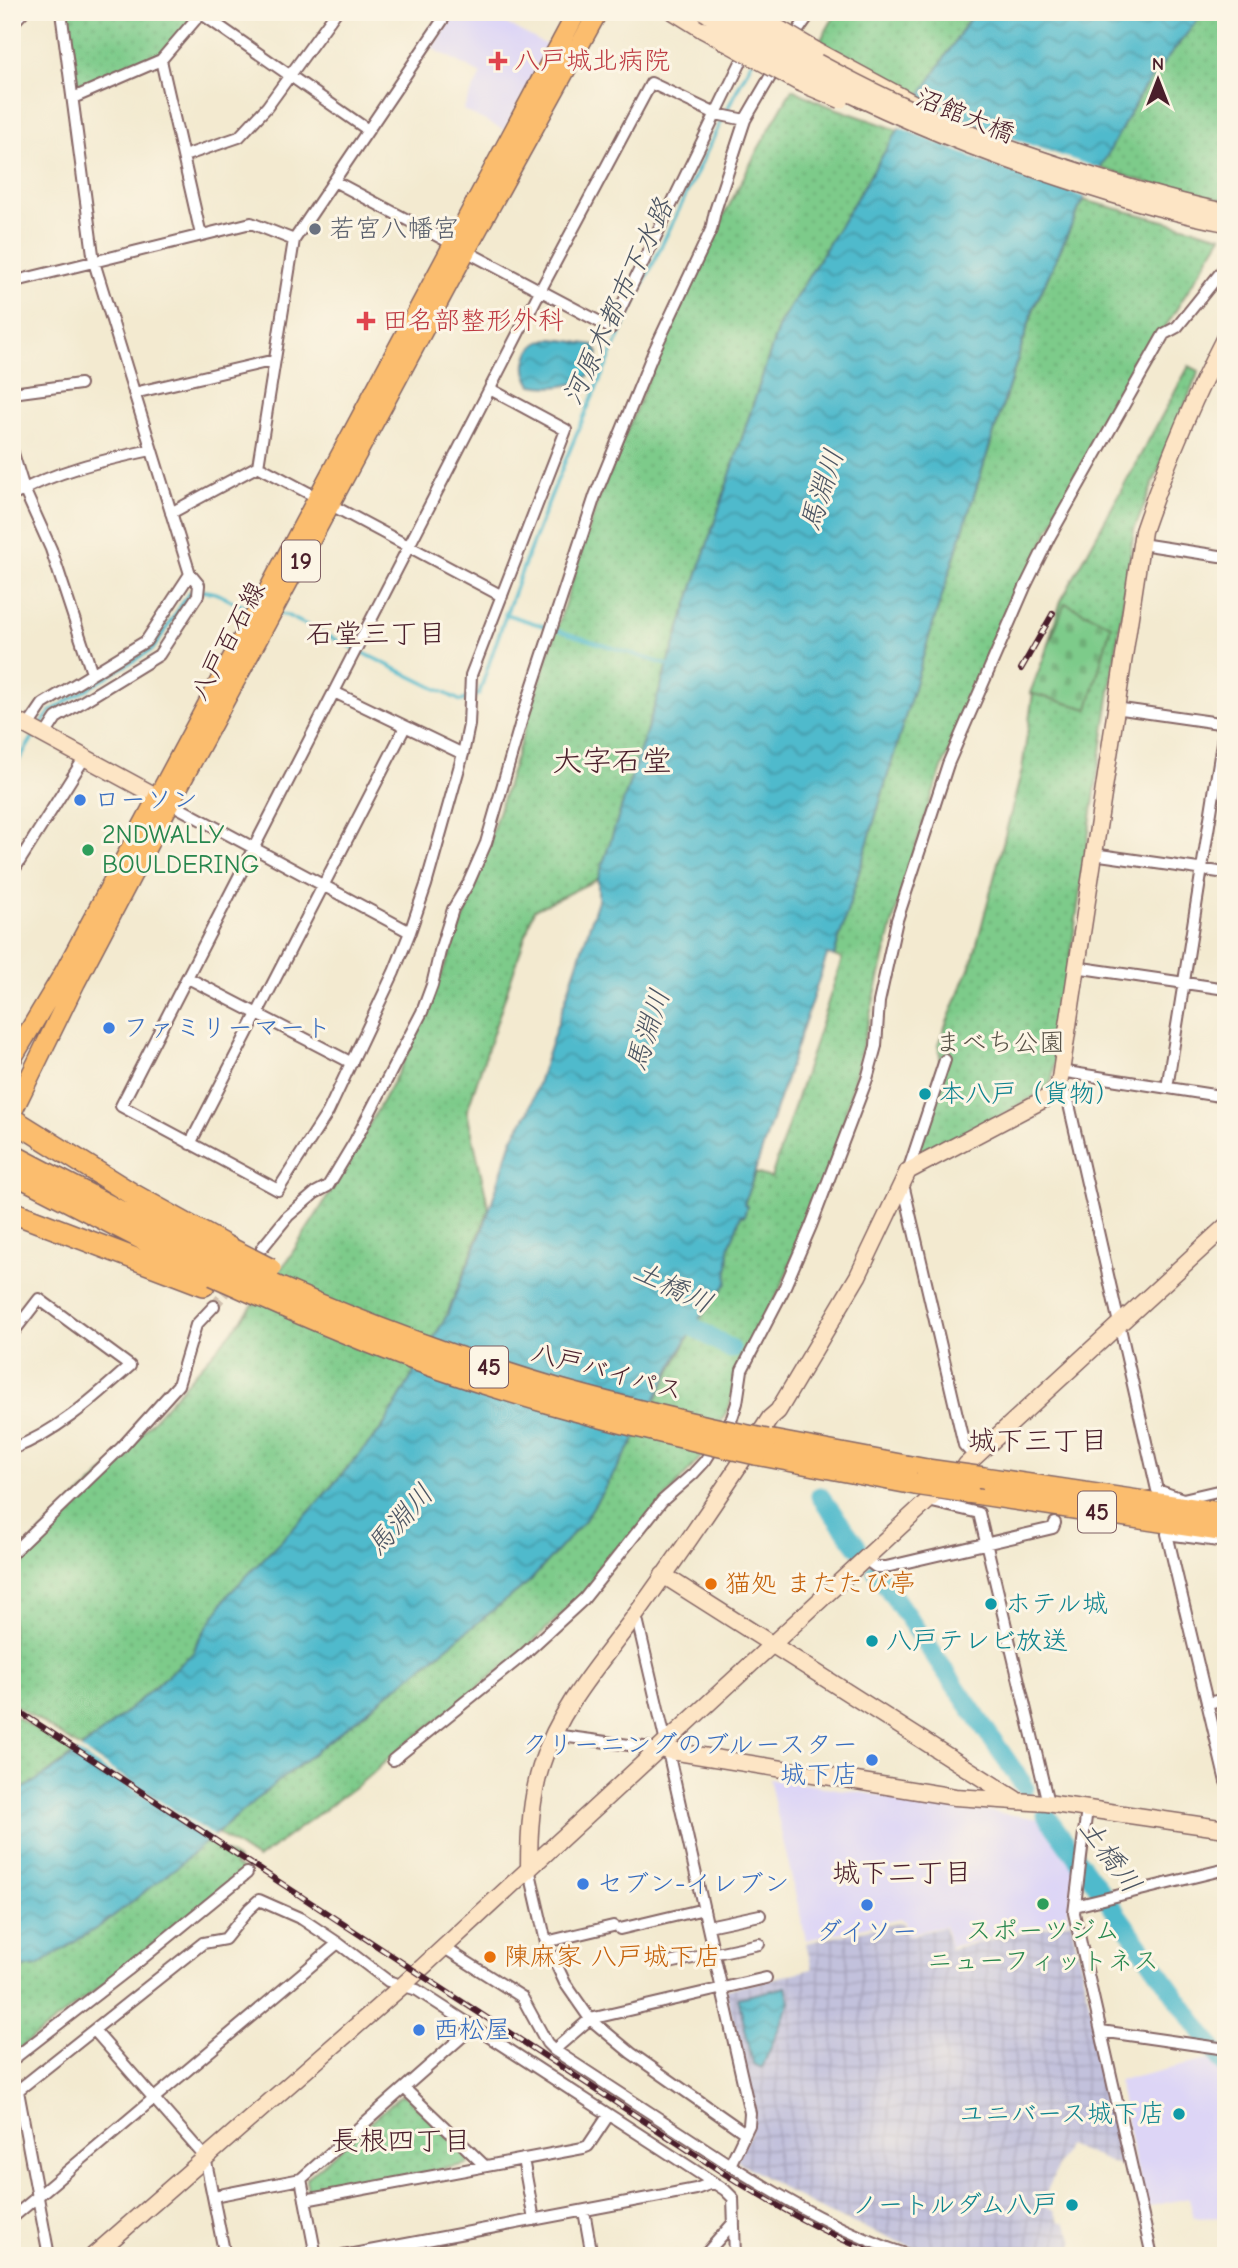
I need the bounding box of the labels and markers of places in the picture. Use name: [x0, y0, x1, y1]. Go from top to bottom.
place label: 八戸城北病院: [514, 46, 670, 76]
marker: 八戸城北病院: [488, 51, 508, 71]
place label: 若宮八幡宮: [329, 214, 459, 244]
marker: 若宮八幡宮: [307, 221, 323, 237]
place label: 田名部整形外科: [382, 306, 564, 336]
marker: 田名部整形外科: [356, 311, 376, 331]
place label: ローソン: [94, 785, 198, 815]
marker: ローソン: [72, 792, 88, 808]
place label: 2NDWALLY BOULDERING: [102, 820, 259, 880]
marker: 2NDWALLY BOULDERING: [80, 842, 96, 858]
place label: ファミリーマート: [123, 1013, 332, 1043]
marker: ファミリーマート: [101, 1020, 117, 1036]
place label: 本八戸（貨物）: [939, 1079, 1121, 1109]
marker: 本八戸（貨物）: [917, 1086, 933, 1102]
place label: 猫処 またたび亭: [725, 1569, 916, 1599]
marker: 猫処 またたび亭: [703, 1576, 719, 1592]
place label: ホテル城: [1005, 1589, 1108, 1619]
marker: ホテル城: [983, 1596, 999, 1612]
place label: 八戸テレビ放送: [886, 1626, 1068, 1656]
marker: 八戸テレビ放送: [864, 1633, 880, 1649]
place label: クリーニングのブルースター 城下店: [522, 1730, 858, 1790]
marker: クリーニングのブルースター 城下店: [864, 1752, 880, 1768]
place label: セブン-イレブン: [597, 1869, 789, 1899]
marker: セブン-イレブン: [575, 1876, 591, 1892]
marker: スポーツジム ニューフィットネス: [1035, 1896, 1051, 1912]
marker: ダイソー: [859, 1897, 875, 1913]
place label: スポーツジム ニューフィットネス: [927, 1916, 1159, 1976]
place label: ダイソー: [816, 1917, 918, 1947]
place label: 陳麻家 八戸城下店: [504, 1942, 721, 1972]
marker: 陳麻家 八戸城下店: [482, 1949, 498, 1965]
place label: 西松屋: [433, 2015, 511, 2045]
marker: 西松屋: [411, 2022, 427, 2038]
place label: ユニバース城下店: [959, 2099, 1165, 2129]
marker: ユニバース城下店: [1171, 2106, 1187, 2122]
place label: ノートルダム八戸: [852, 2190, 1058, 2220]
marker: ノートルダム八戸: [1064, 2197, 1080, 2213]

